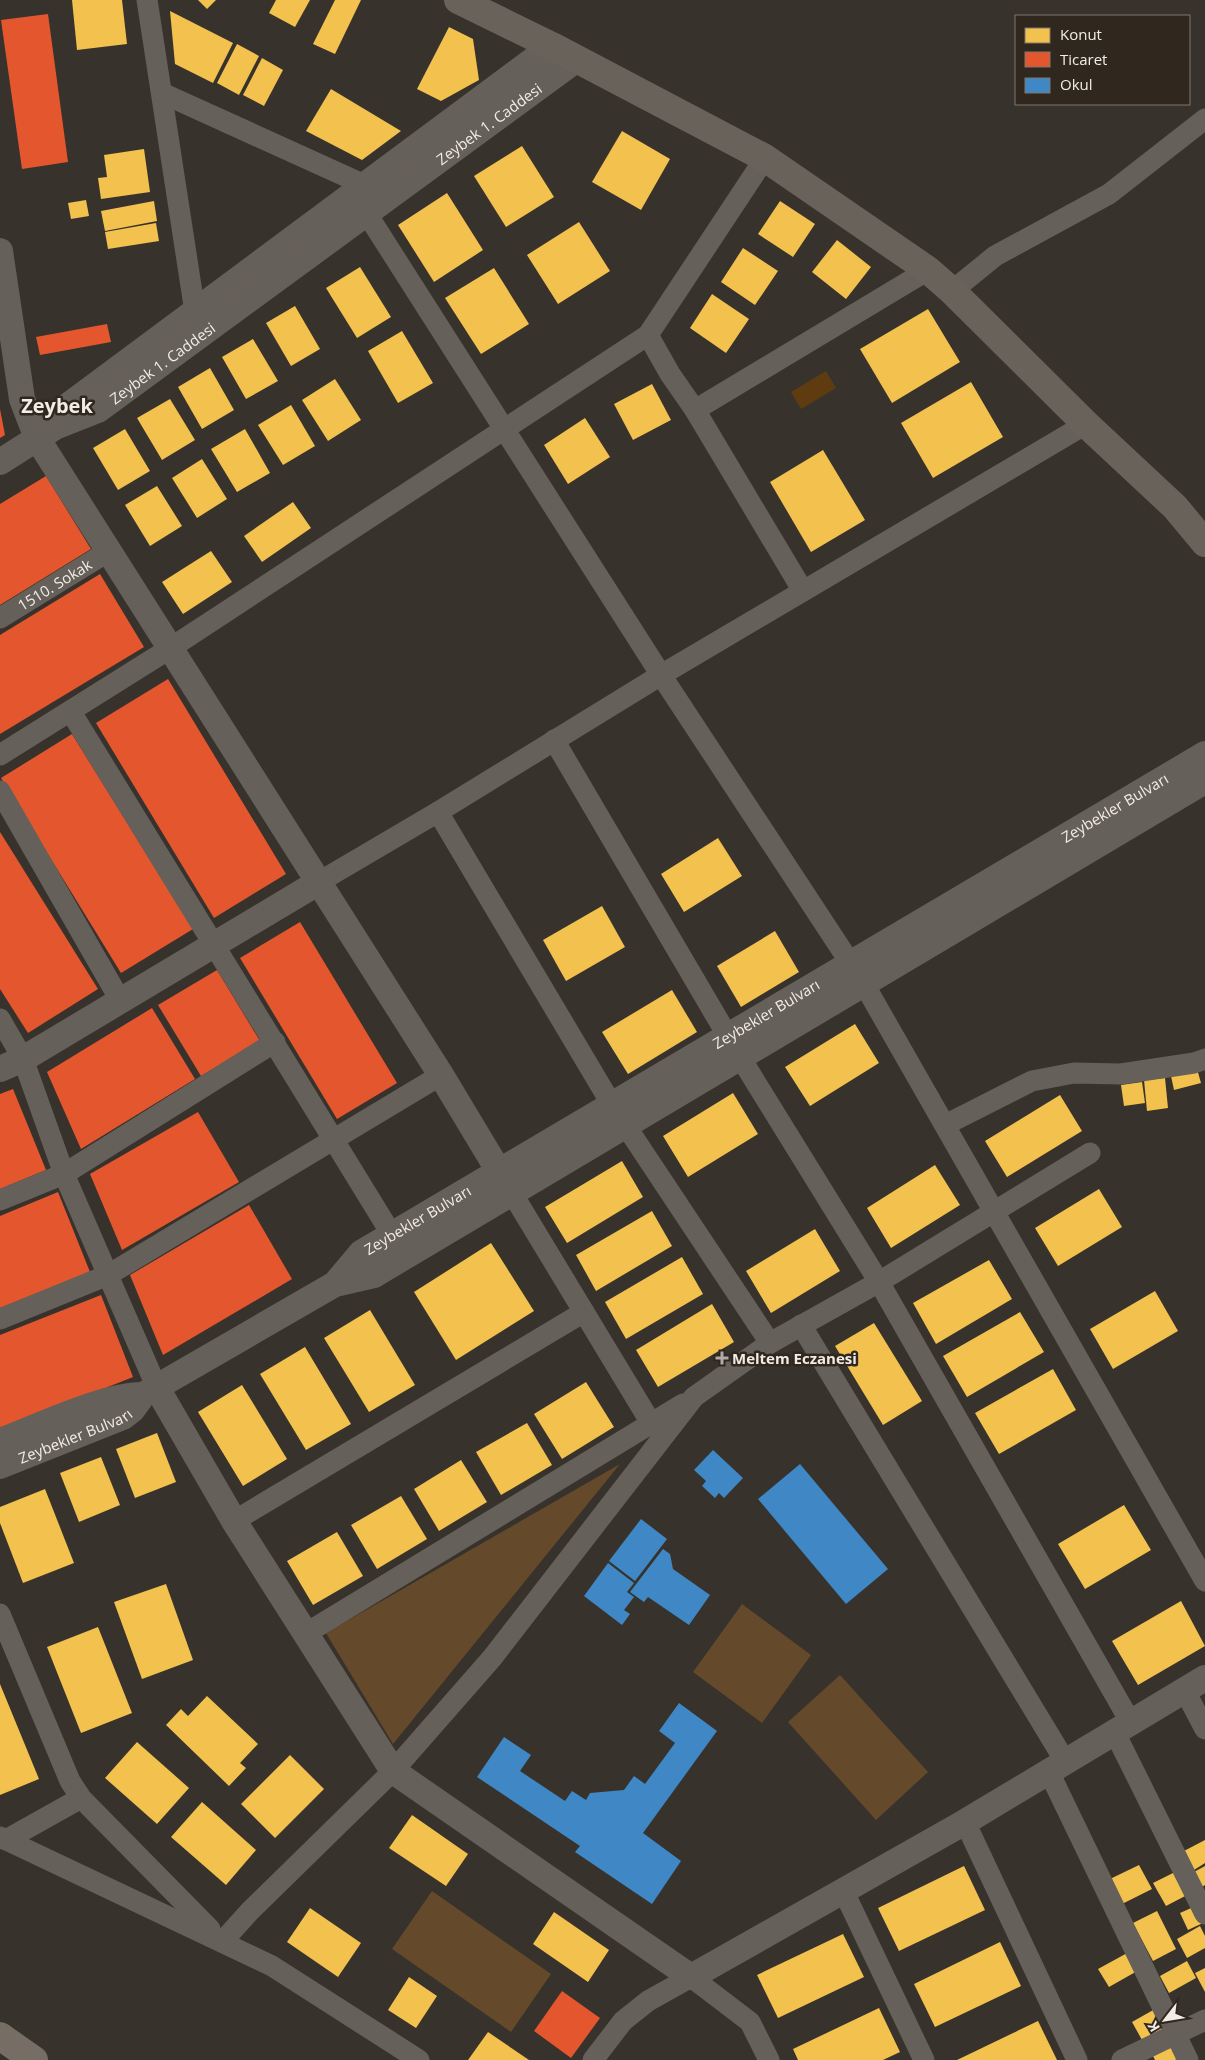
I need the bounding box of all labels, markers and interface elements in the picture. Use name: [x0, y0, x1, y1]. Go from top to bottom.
legend: [1015, 15, 1190, 105]
text: Konut: [1060, 24, 1102, 44]
text: Ticaret: [1060, 49, 1107, 69]
text: Okul: [1060, 74, 1093, 94]
street label: Zeybek 1. Caddesi: [432, 78, 546, 169]
street label: Zeybek 1. Caddesi: [105, 318, 219, 408]
district label: Zeybek: [21, 392, 93, 419]
street label: 1510. Sokak: [14, 554, 95, 615]
street label: Zeybekler Bulvarı: [1058, 768, 1172, 847]
street label: Zeybekler Bulvarı: [709, 974, 823, 1053]
street label: Zeybekler Bulvarı: [360, 1180, 475, 1259]
place label: Meltem Eczanesi: [732, 1348, 857, 1368]
marker: Meltem Eczanesi: [716, 1352, 728, 1364]
street label: Zeybekler Bulvarı: [15, 1404, 136, 1468]
north arrow: [1140, 1995, 1190, 2045]
text: K: [1143, 2017, 1164, 2036]

